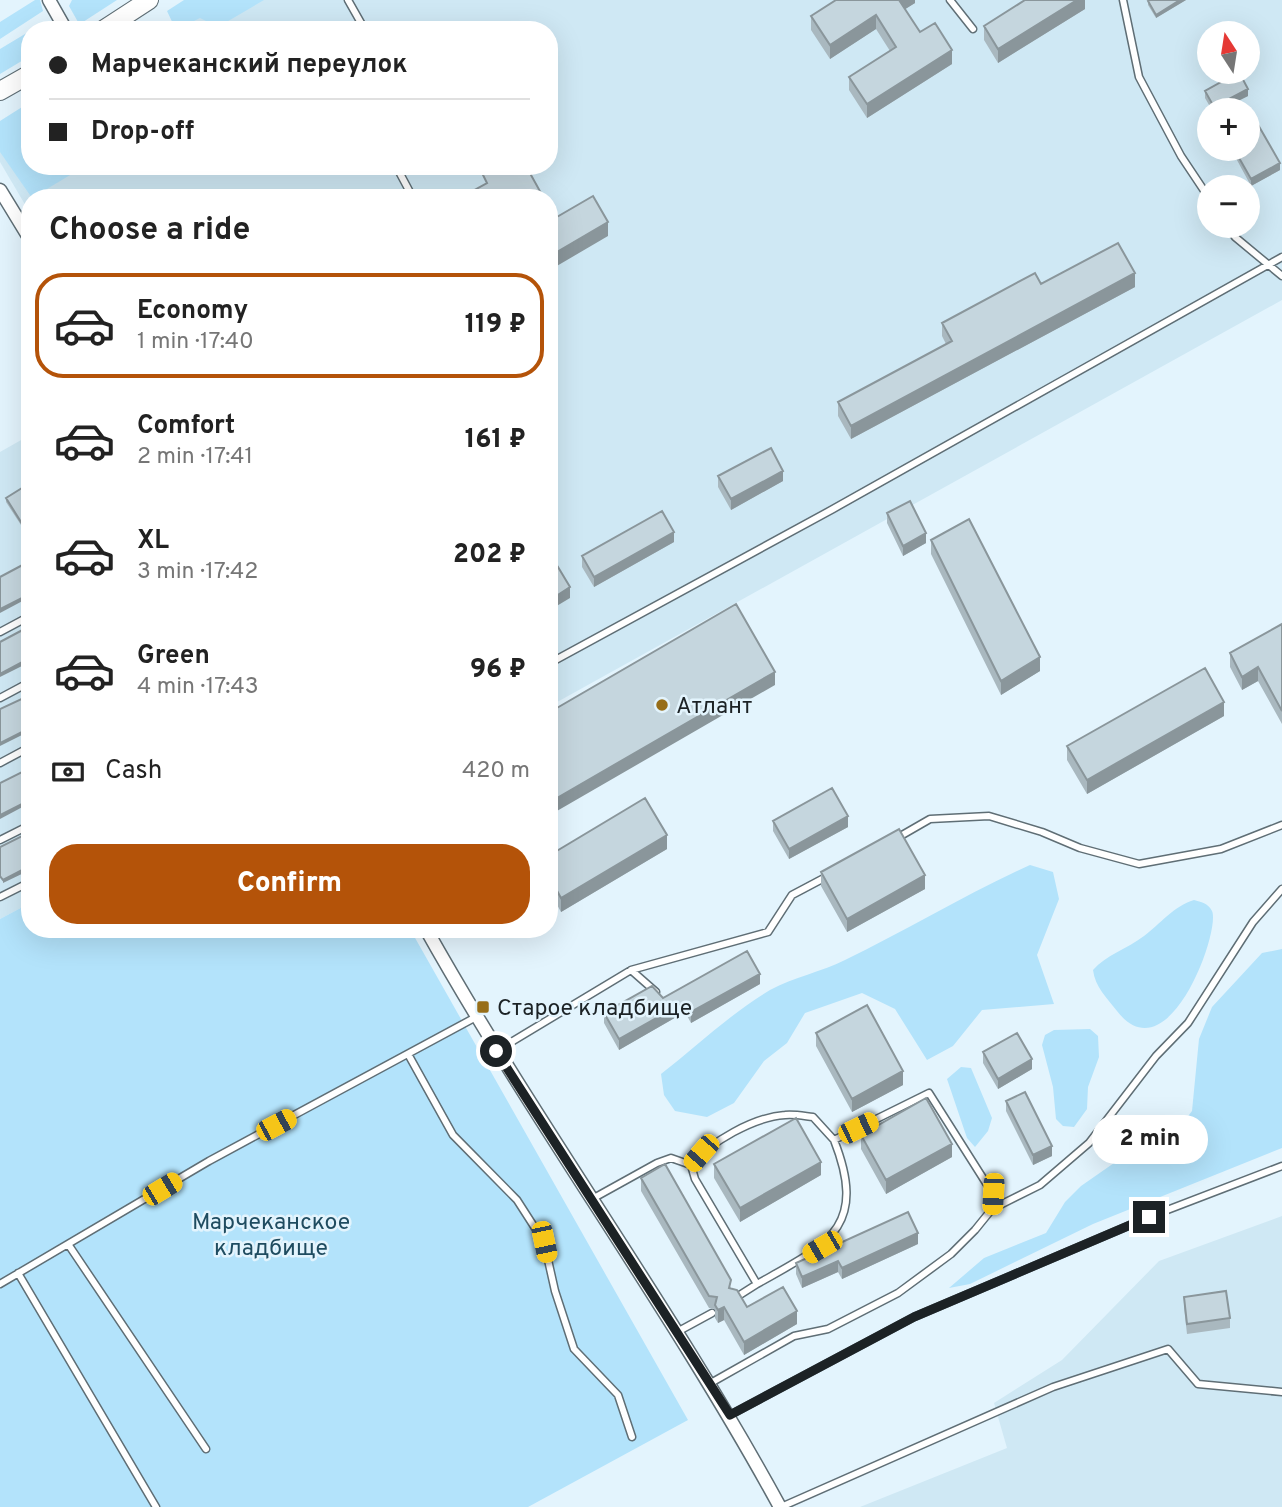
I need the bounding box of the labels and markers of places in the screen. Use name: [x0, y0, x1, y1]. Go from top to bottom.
place label: Атлант: [676, 693, 752, 722]
marker: Атлант: [654, 697, 670, 713]
place label: Старое кладбище: [497, 995, 692, 1024]
marker: Старое кладбище: [475, 999, 491, 1015]

